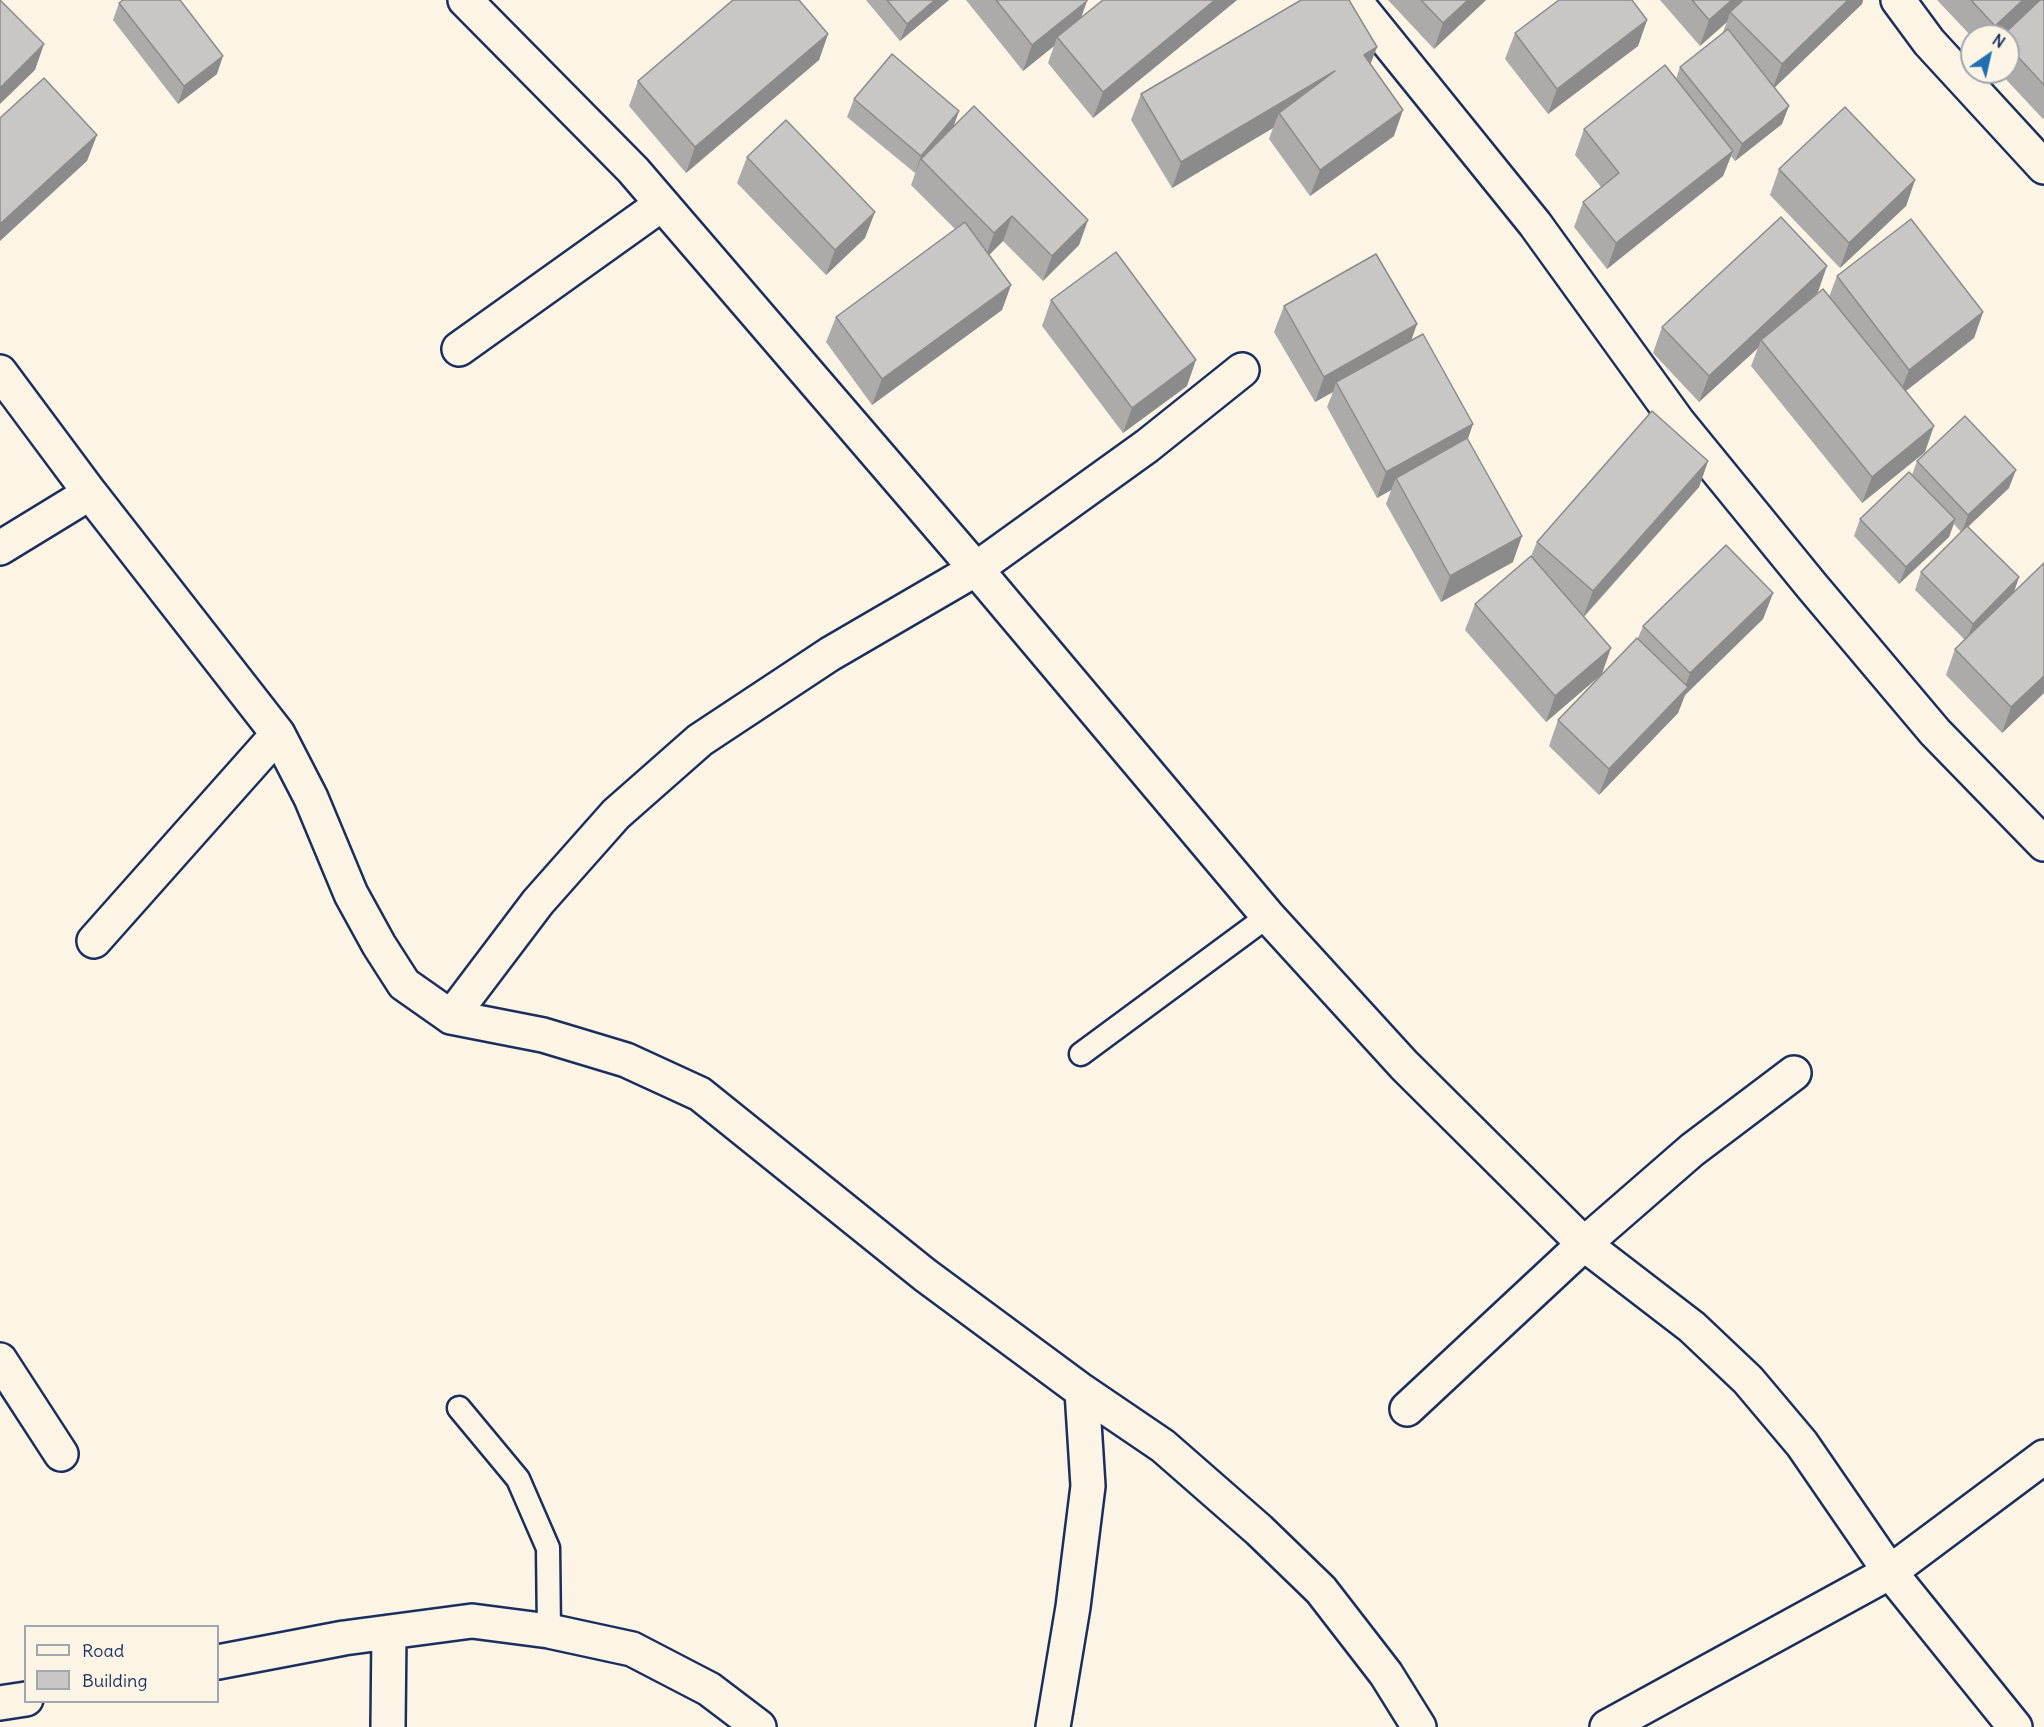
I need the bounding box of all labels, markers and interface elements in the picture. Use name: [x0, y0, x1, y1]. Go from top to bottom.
north arrow: [1960, 24, 2020, 84]
text: N: [1989, 29, 2009, 52]
legend: [24, 1625, 219, 1703]
text: Road: [82, 1639, 124, 1662]
text: Building: [82, 1669, 147, 1692]

